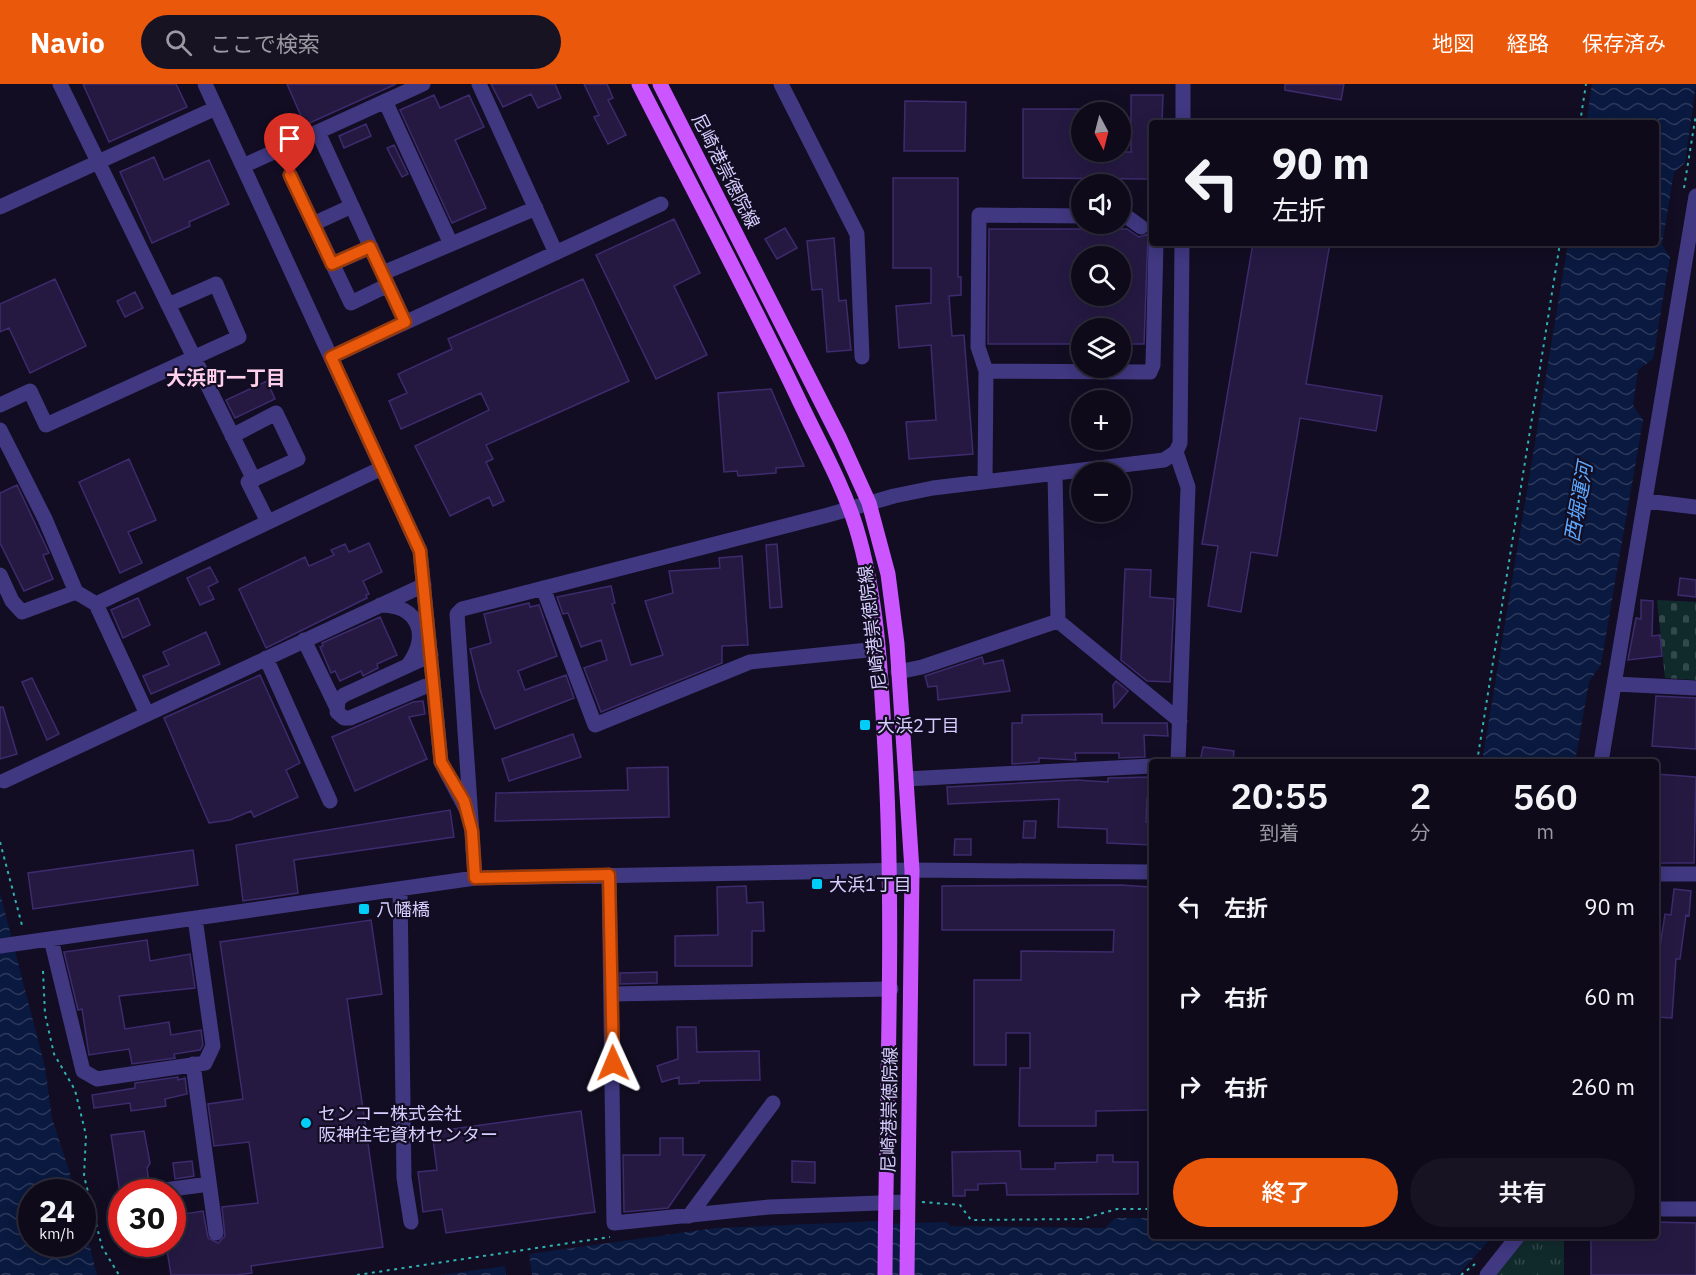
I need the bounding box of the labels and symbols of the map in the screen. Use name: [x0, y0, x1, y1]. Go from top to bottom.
north arrow: [1071, 102, 1131, 162]
street label: 尼崎港崇徳院線: [687, 110, 765, 232]
pin: [264, 113, 315, 175]
district label: 大浜町一丁目: [166, 364, 286, 391]
water label: 西堀運河: [1558, 456, 1599, 544]
street label: 尼崎港崇徳院線: [853, 564, 891, 692]
place label: 大浜2丁目: [877, 714, 960, 737]
marker: 大浜2丁目: [858, 718, 872, 732]
place label: 大浜1丁目: [829, 873, 912, 896]
marker: 大浜1丁目: [810, 877, 824, 891]
place label: 八幡橋: [376, 898, 430, 921]
marker: 八幡橋: [357, 902, 371, 916]
position arrow: [581, 1031, 645, 1095]
street label: 尼崎港崇徳院線: [876, 1047, 902, 1173]
place label: センコー株式会社 阪神住宅資材センター: [318, 1102, 498, 1146]
marker: センコー株式会社 阪神住宅資材センター: [299, 1116, 313, 1130]
speed limit sign: 30: [108, 1179, 186, 1257]

